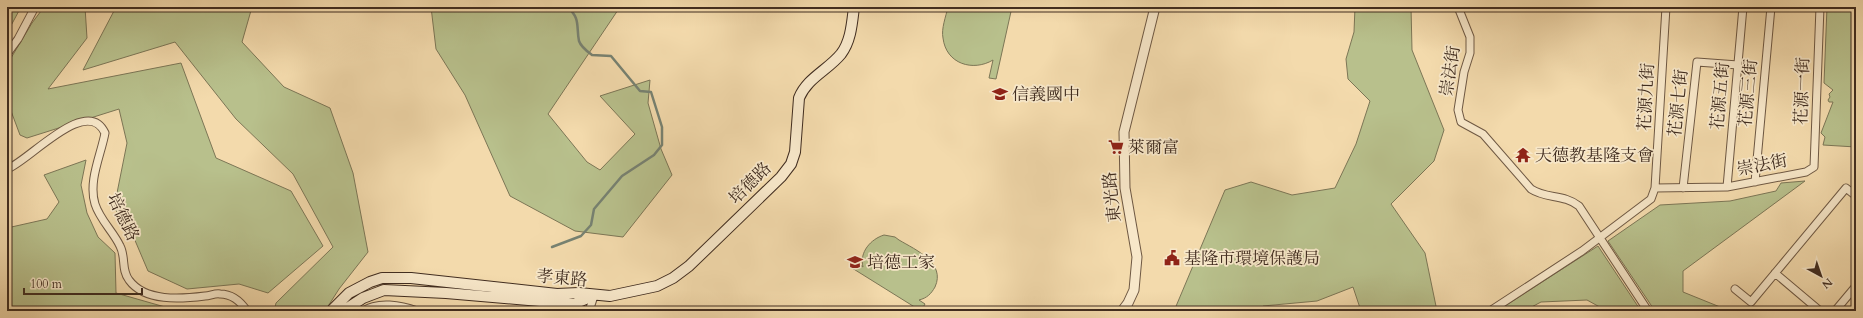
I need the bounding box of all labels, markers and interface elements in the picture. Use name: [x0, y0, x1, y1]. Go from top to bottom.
street label: 崇法街: [1435, 44, 1465, 98]
street label: 花源一街: [1789, 57, 1815, 125]
street label: 花源三街: [1734, 58, 1762, 128]
street label: 花源五街: [1706, 61, 1734, 131]
street label: 花源九街: [1633, 62, 1659, 132]
street label: 花源七街: [1663, 68, 1693, 138]
place label: 信義國中: [1012, 83, 1080, 106]
school or university icon: 信義國中: [991, 85, 1009, 103]
place label: 萊爾富: [1128, 136, 1179, 159]
supermarket icon: 萊爾富: [1107, 138, 1125, 156]
place label: 天德教基隆支會: [1535, 144, 1654, 167]
temple icon: 天德教基隆支會: [1514, 146, 1532, 164]
street label: 崇法街: [1735, 149, 1789, 181]
street label: 培德路: [724, 157, 776, 209]
street label: 東光路: [1098, 170, 1126, 224]
street label: 培德路: [101, 189, 145, 245]
place label: 基隆市環境保護局: [1184, 247, 1320, 270]
public building icon: 基隆市環境保護局: [1163, 249, 1181, 267]
place label: 培德工家: [867, 251, 935, 274]
school or university icon: 培德工家: [846, 253, 864, 271]
north arrow: [1801, 256, 1841, 296]
street label: 孝東路: [536, 264, 588, 292]
scale bar: [24, 270, 142, 296]
text: N: [1818, 274, 1836, 292]
text: 100 m: [30, 276, 63, 292]

